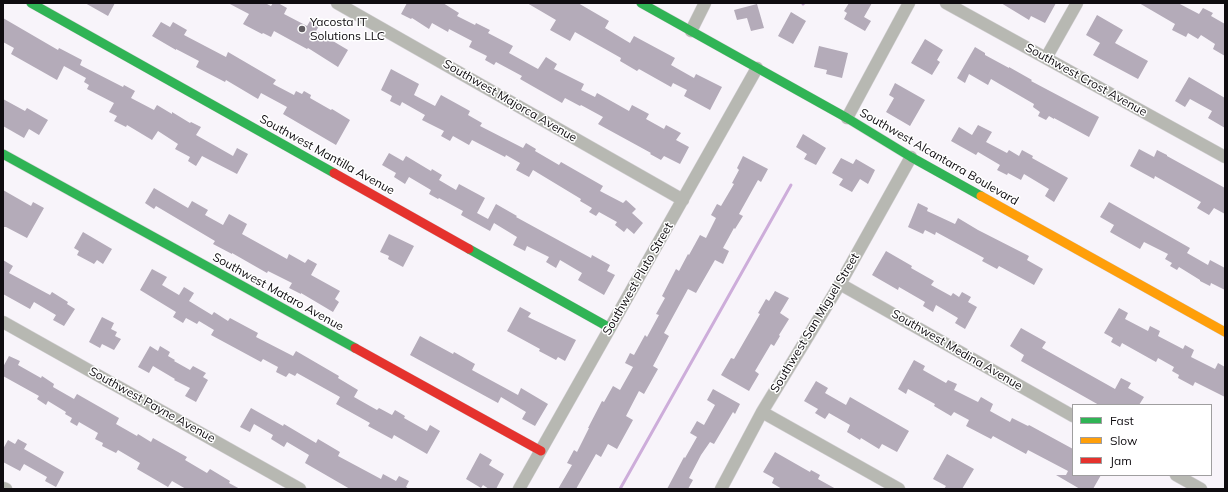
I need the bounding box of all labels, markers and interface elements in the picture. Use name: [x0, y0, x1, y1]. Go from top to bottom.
place label: Yacosta IT Solutions LLC: [310, 15, 385, 43]
marker: Yacosta IT Solutions LLC: [297, 24, 307, 34]
street label: Southwest Crost Avenue: [1023, 41, 1149, 119]
street label: Southwest Majorca Avenue: [441, 57, 579, 145]
street label: Southwest Alcantarra Boulevard: [857, 106, 1021, 208]
street label: Southwest Mantilla Avenue: [257, 112, 397, 198]
street label: Southwest Pluto Street: [600, 220, 676, 338]
street label: Southwest Mataro Avenue: [210, 250, 346, 334]
street label: Southwest San Miguel Street: [768, 251, 862, 395]
street label: Southwest Medina Avenue: [889, 307, 1025, 393]
street label: Southwest Payne Avenue: [86, 364, 218, 446]
legend: [1072, 404, 1212, 476]
text: Fast: [1110, 413, 1134, 428]
text: Slow: [1110, 433, 1138, 448]
text: Jam: [1110, 453, 1132, 468]

